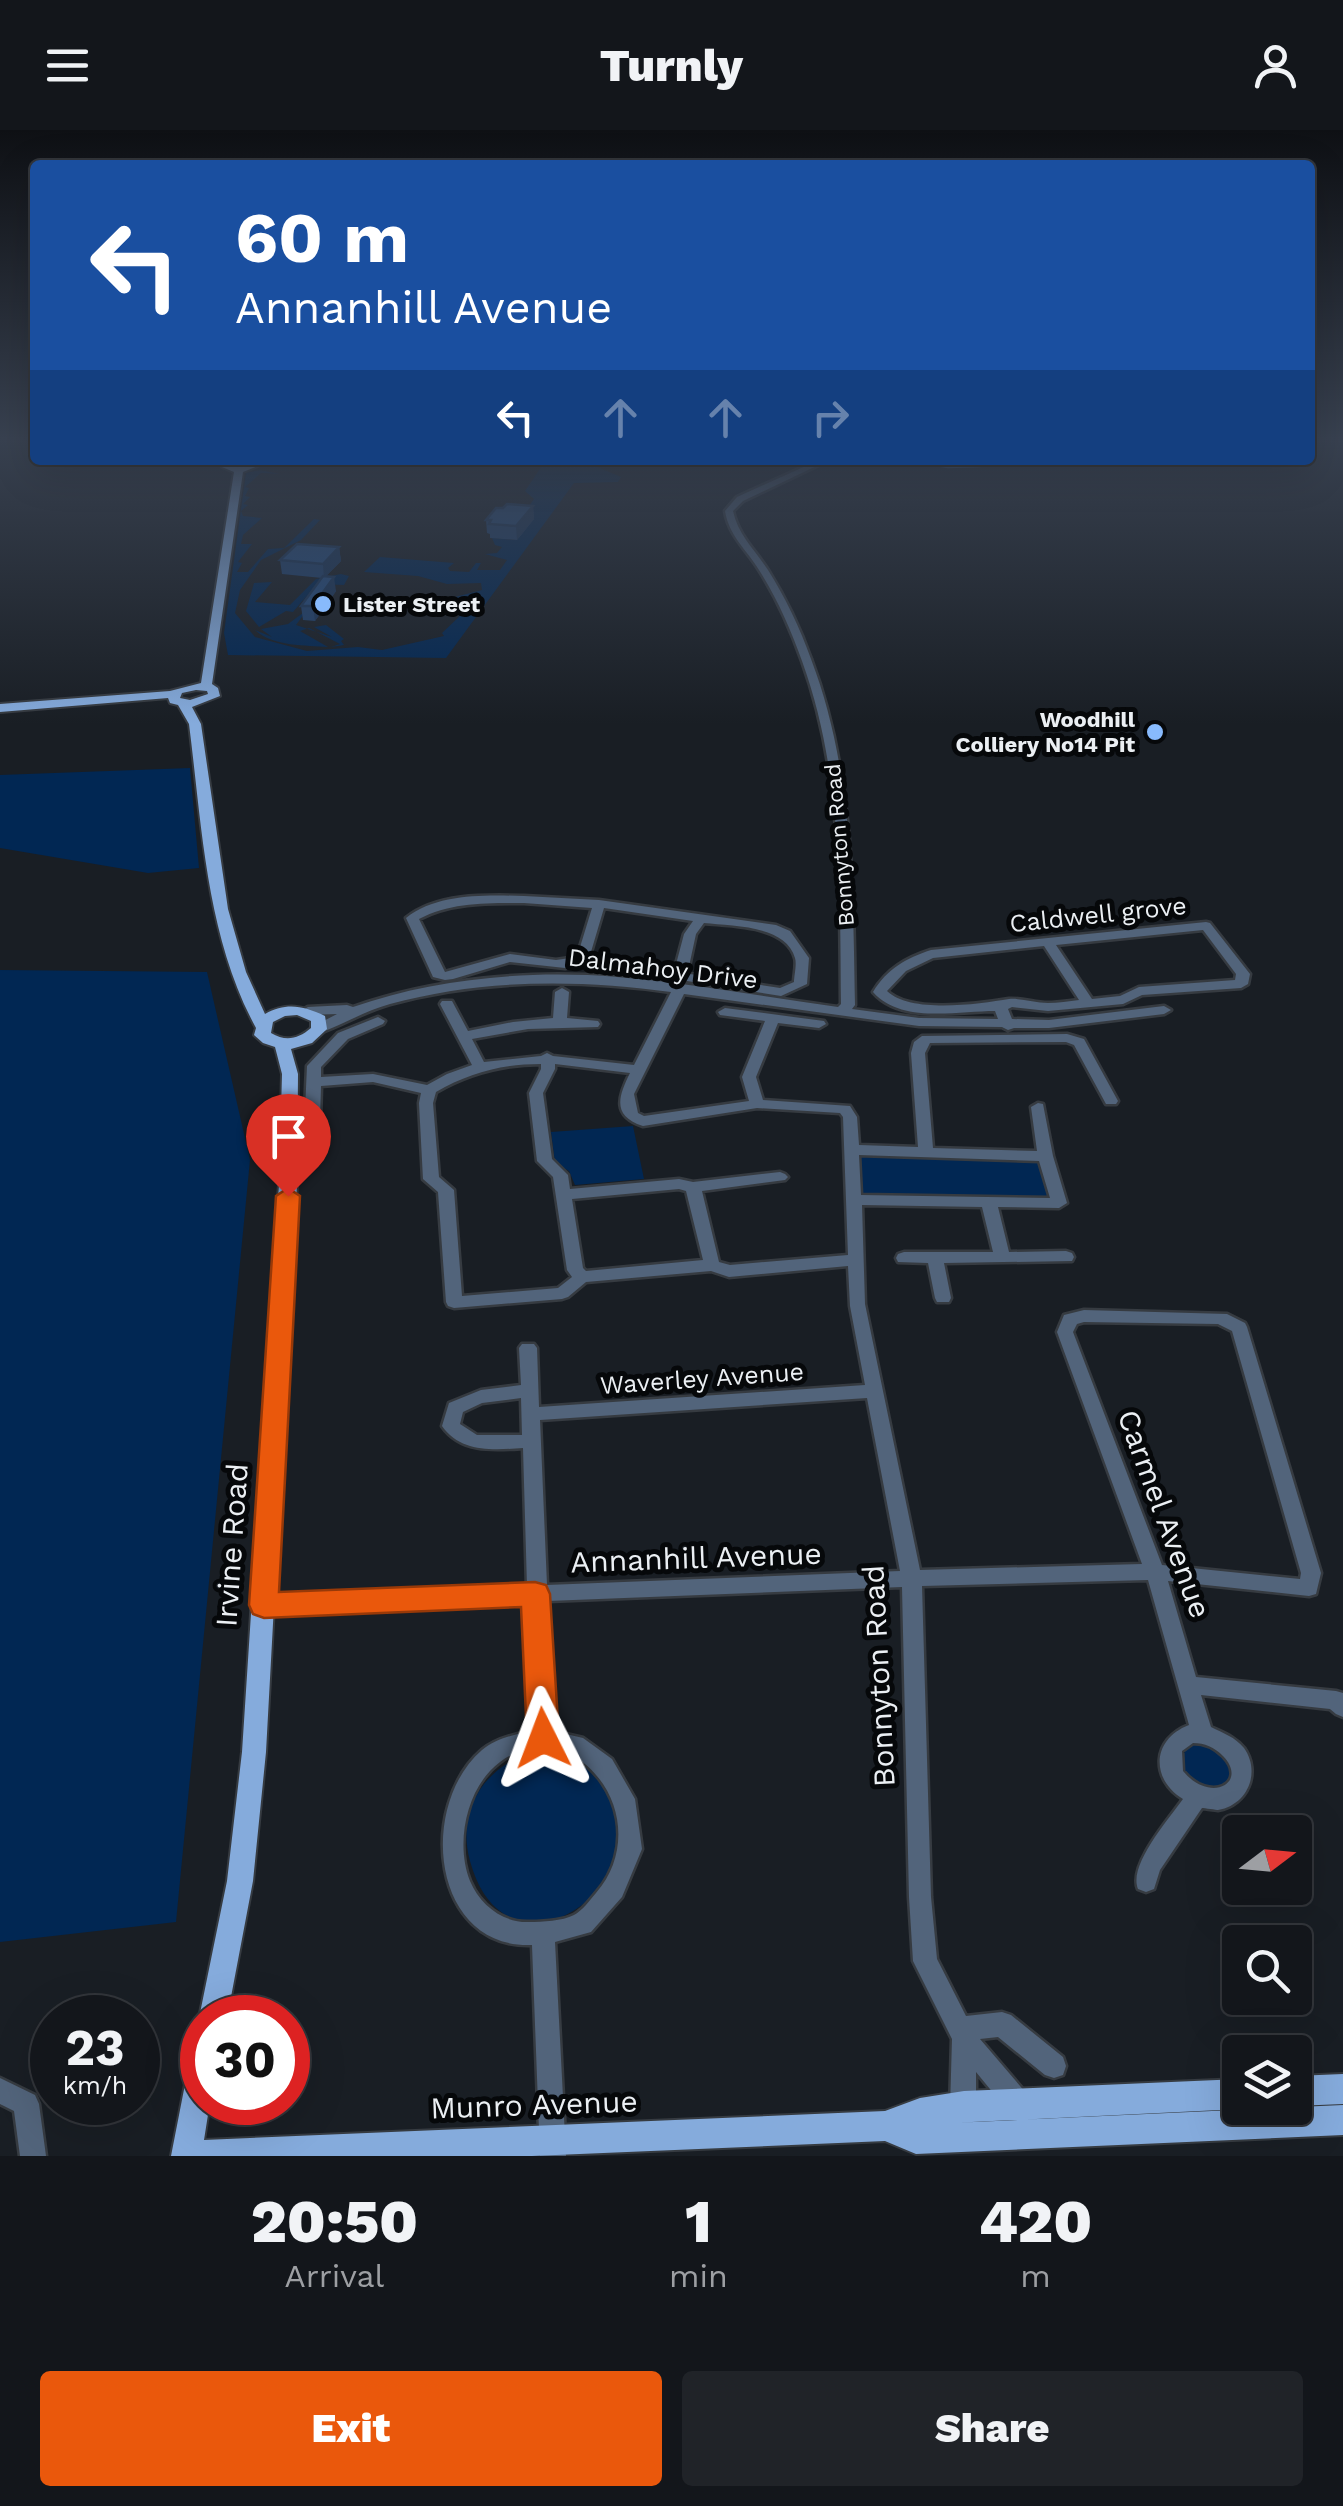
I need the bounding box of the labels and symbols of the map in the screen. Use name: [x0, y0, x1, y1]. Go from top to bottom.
place label: Lister Street: [343, 592, 481, 617]
marker: Lister Street: [312, 593, 334, 615]
place label: Woodhill Colliery No14 Pit: [956, 707, 1136, 757]
marker: Woodhill Colliery No14 Pit: [1144, 721, 1166, 743]
street label: Bonnyton Road: [820, 763, 859, 927]
street label: Caldwell grove: [1008, 891, 1188, 938]
street label: Dalmahoy Drive: [566, 942, 759, 995]
pin: [246, 1094, 331, 1197]
street label: Waverley Avenue: [599, 1357, 805, 1400]
street label: Carmel Avenue: [1111, 1405, 1218, 1623]
street label: Irvine Road: [208, 1462, 255, 1628]
street label: Annanhill Avenue: [570, 1536, 822, 1579]
street label: Bonnyton Road: [855, 1564, 902, 1788]
position arrow: [491, 1686, 595, 1790]
north arrow: [1222, 1815, 1312, 1905]
speed limit sign: 30: [180, 1995, 310, 2125]
street label: Munro Avenue: [430, 2083, 638, 2126]

